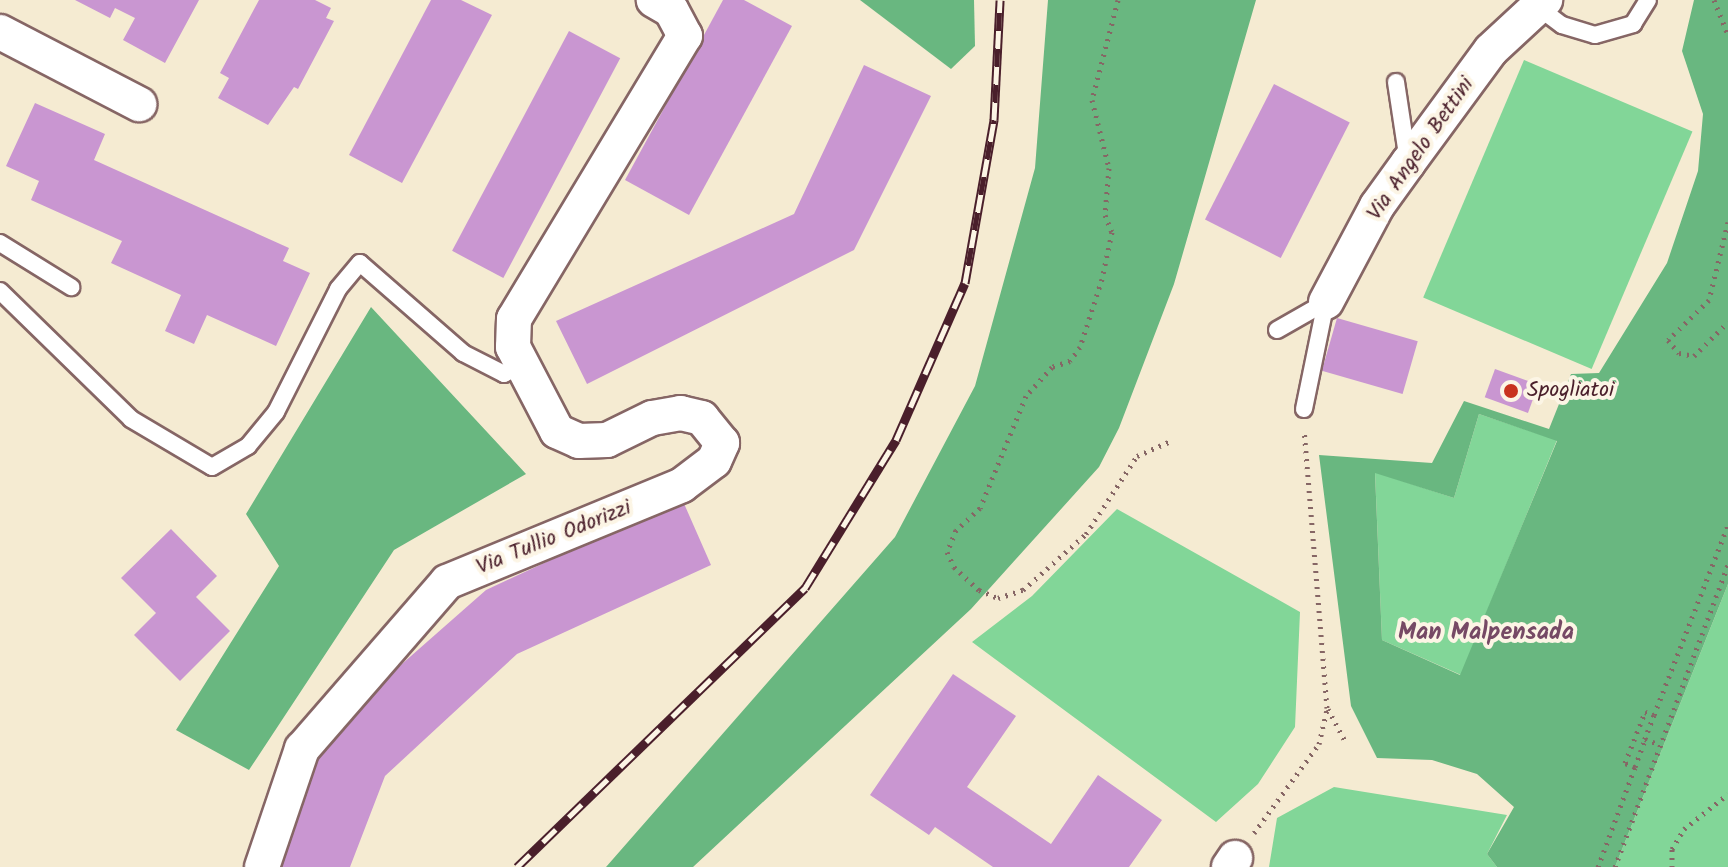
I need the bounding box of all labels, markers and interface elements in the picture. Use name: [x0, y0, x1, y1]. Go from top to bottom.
street label: Via Angelo Bettini: [1362, 72, 1480, 226]
place label: Spogliatoi: [1527, 378, 1614, 404]
marker: Spogliatoi: [1502, 382, 1520, 400]
street label: Via Tullio Odorizzi: [473, 495, 635, 581]
district label: Man Malpensada: [1398, 619, 1574, 647]

